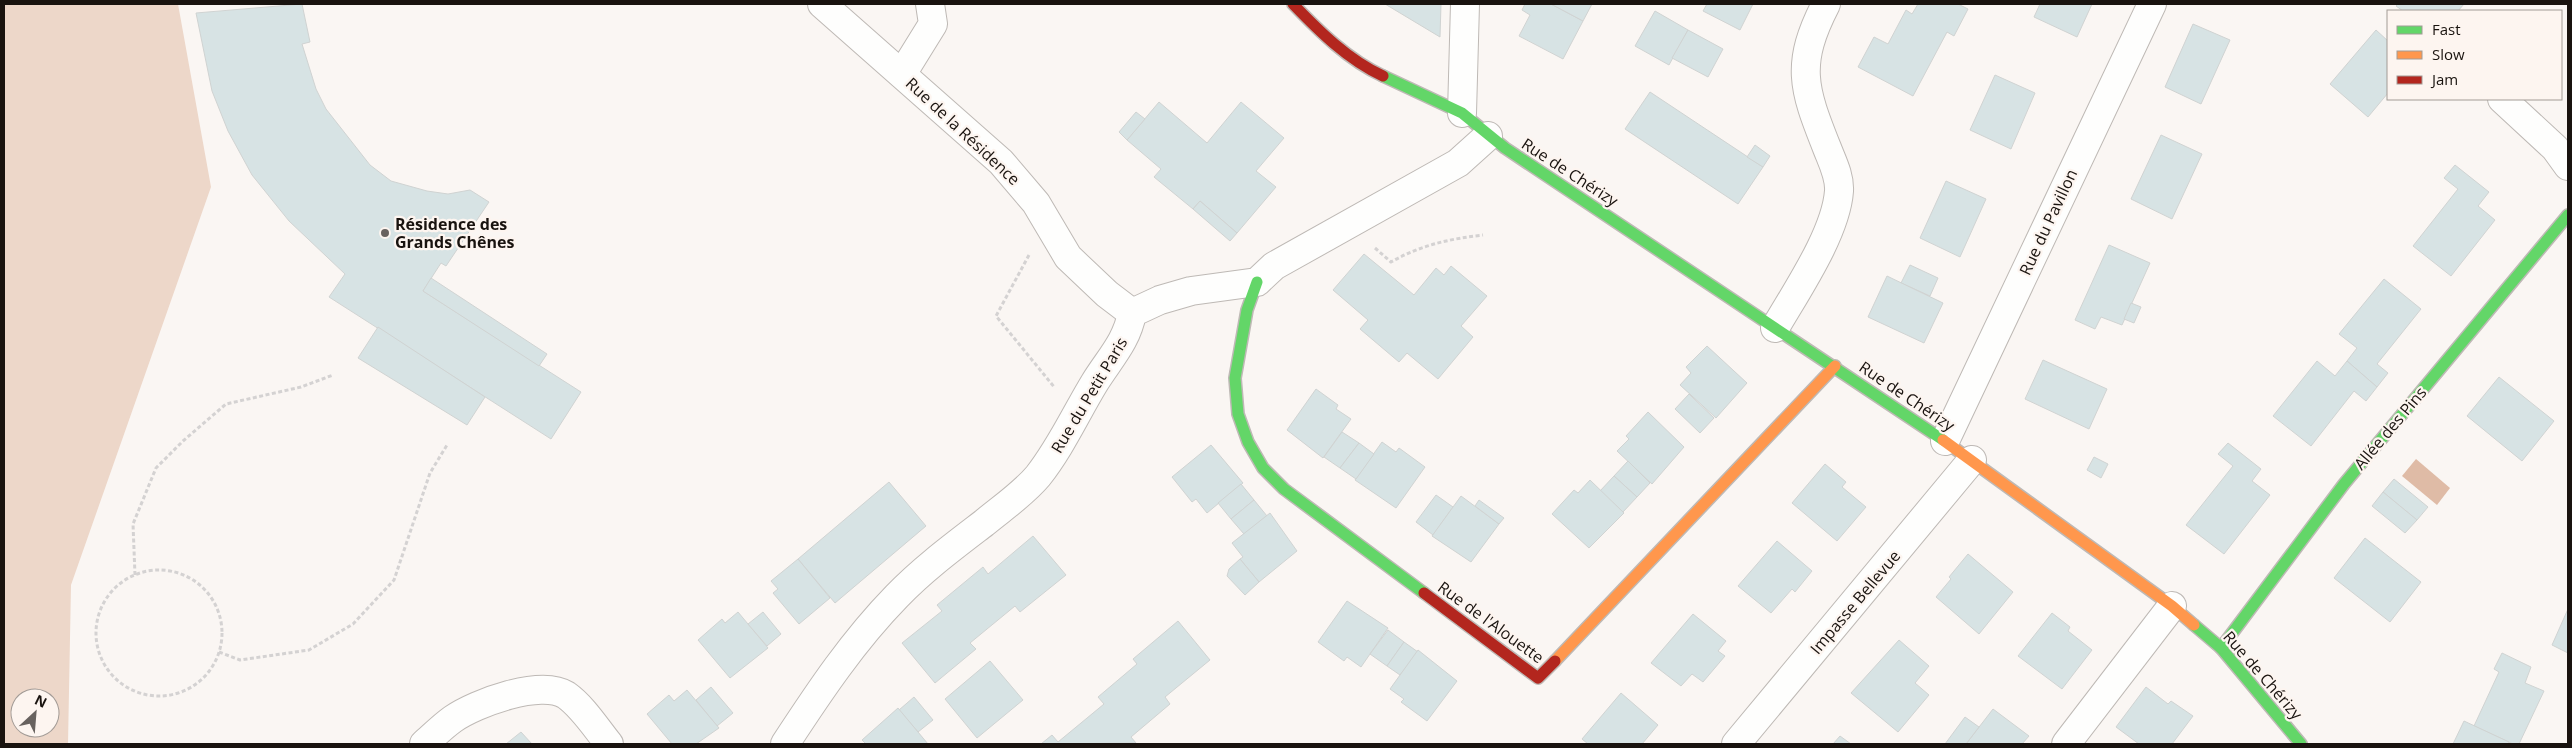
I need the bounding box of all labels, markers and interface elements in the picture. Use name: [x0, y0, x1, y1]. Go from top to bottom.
legend: [2387, 10, 2562, 100]
text: Fast: [2432, 19, 2461, 39]
text: Slow: [2432, 44, 2465, 64]
text: Jam: [2430, 69, 2458, 89]
street label: Rue de la Résidence: [901, 72, 1025, 190]
street label: Rue de Chérizy: [1518, 133, 1623, 212]
street label: Rue du Pavillon: [2014, 165, 2082, 279]
place label: Résidence des Grands Chênes: [395, 213, 514, 253]
marker: Résidence des Grands Chênes: [379, 227, 391, 239]
street label: Rue du Petit Paris: [1046, 333, 1132, 457]
street label: Rue de Chérizy: [1855, 356, 1960, 437]
street label: Allée des Pins: [2349, 382, 2431, 474]
street label: Impasse Bellevue: [1805, 545, 1905, 659]
street label: Rue de l'Alouette: [1433, 576, 1549, 668]
street label: Rue de Chérizy: [2218, 626, 2308, 725]
north arrow: [10, 688, 60, 738]
text: N: [32, 690, 50, 712]

